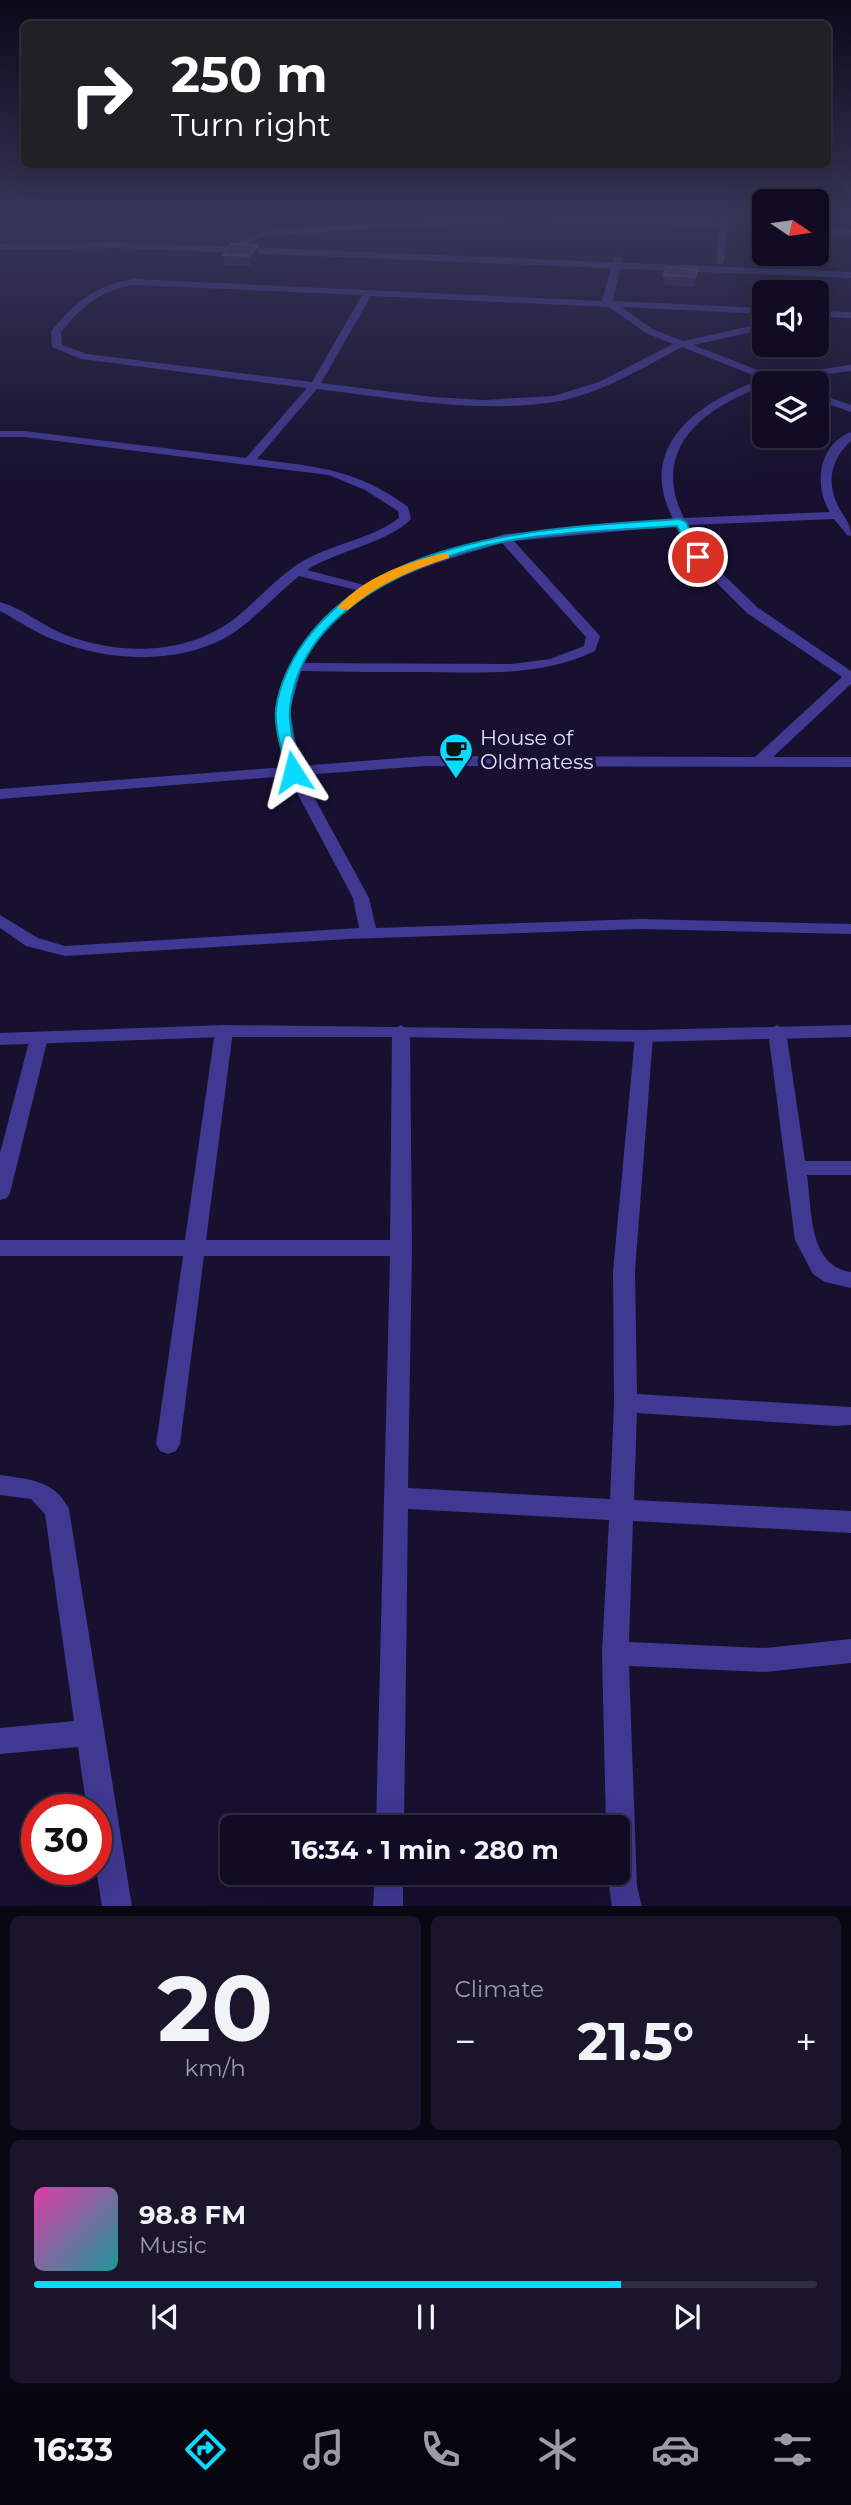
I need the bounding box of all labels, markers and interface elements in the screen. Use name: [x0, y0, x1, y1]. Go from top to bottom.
text: 250 m: [171, 45, 328, 104]
icon: right: [56, 49, 147, 140]
text: Turn right: [171, 105, 331, 144]
north arrow: [752, 189, 830, 266]
map controls: [752, 189, 829, 448]
button: sound: [752, 280, 829, 357]
button: layers: [752, 371, 829, 448]
pin: [668, 527, 728, 587]
icon: arrive: [679, 538, 717, 576]
place label: House of Oldmatess: [480, 725, 594, 774]
cafe icon: House of Oldmatess: [437, 731, 475, 780]
position arrow: [256, 735, 330, 809]
speed limit sign: 30: [21, 1794, 112, 1885]
text: 16:34 · 1 min · 280 m: [291, 1834, 559, 1866]
text: 20: [158, 1953, 273, 2064]
text: Climate: [455, 1975, 544, 2003]
text: 21.5°: [577, 2010, 694, 2073]
text: −: [455, 2018, 476, 2065]
text: +: [795, 2018, 817, 2065]
text: km/h: [185, 2054, 246, 2082]
text: 98.8 FM: [139, 2199, 246, 2231]
text: Music: [139, 2231, 207, 2259]
icon: previous: [146, 2298, 184, 2336]
icon: pause: [407, 2298, 445, 2336]
icon: next: [668, 2298, 706, 2336]
icon: directions: [181, 2425, 230, 2474]
icon: music: [299, 2425, 348, 2474]
icon: phone: [416, 2425, 465, 2474]
icon: climate: [533, 2425, 582, 2474]
icon: car: [651, 2425, 700, 2474]
icon: filters: [768, 2425, 817, 2474]
text: 16:33: [34, 2430, 113, 2469]

